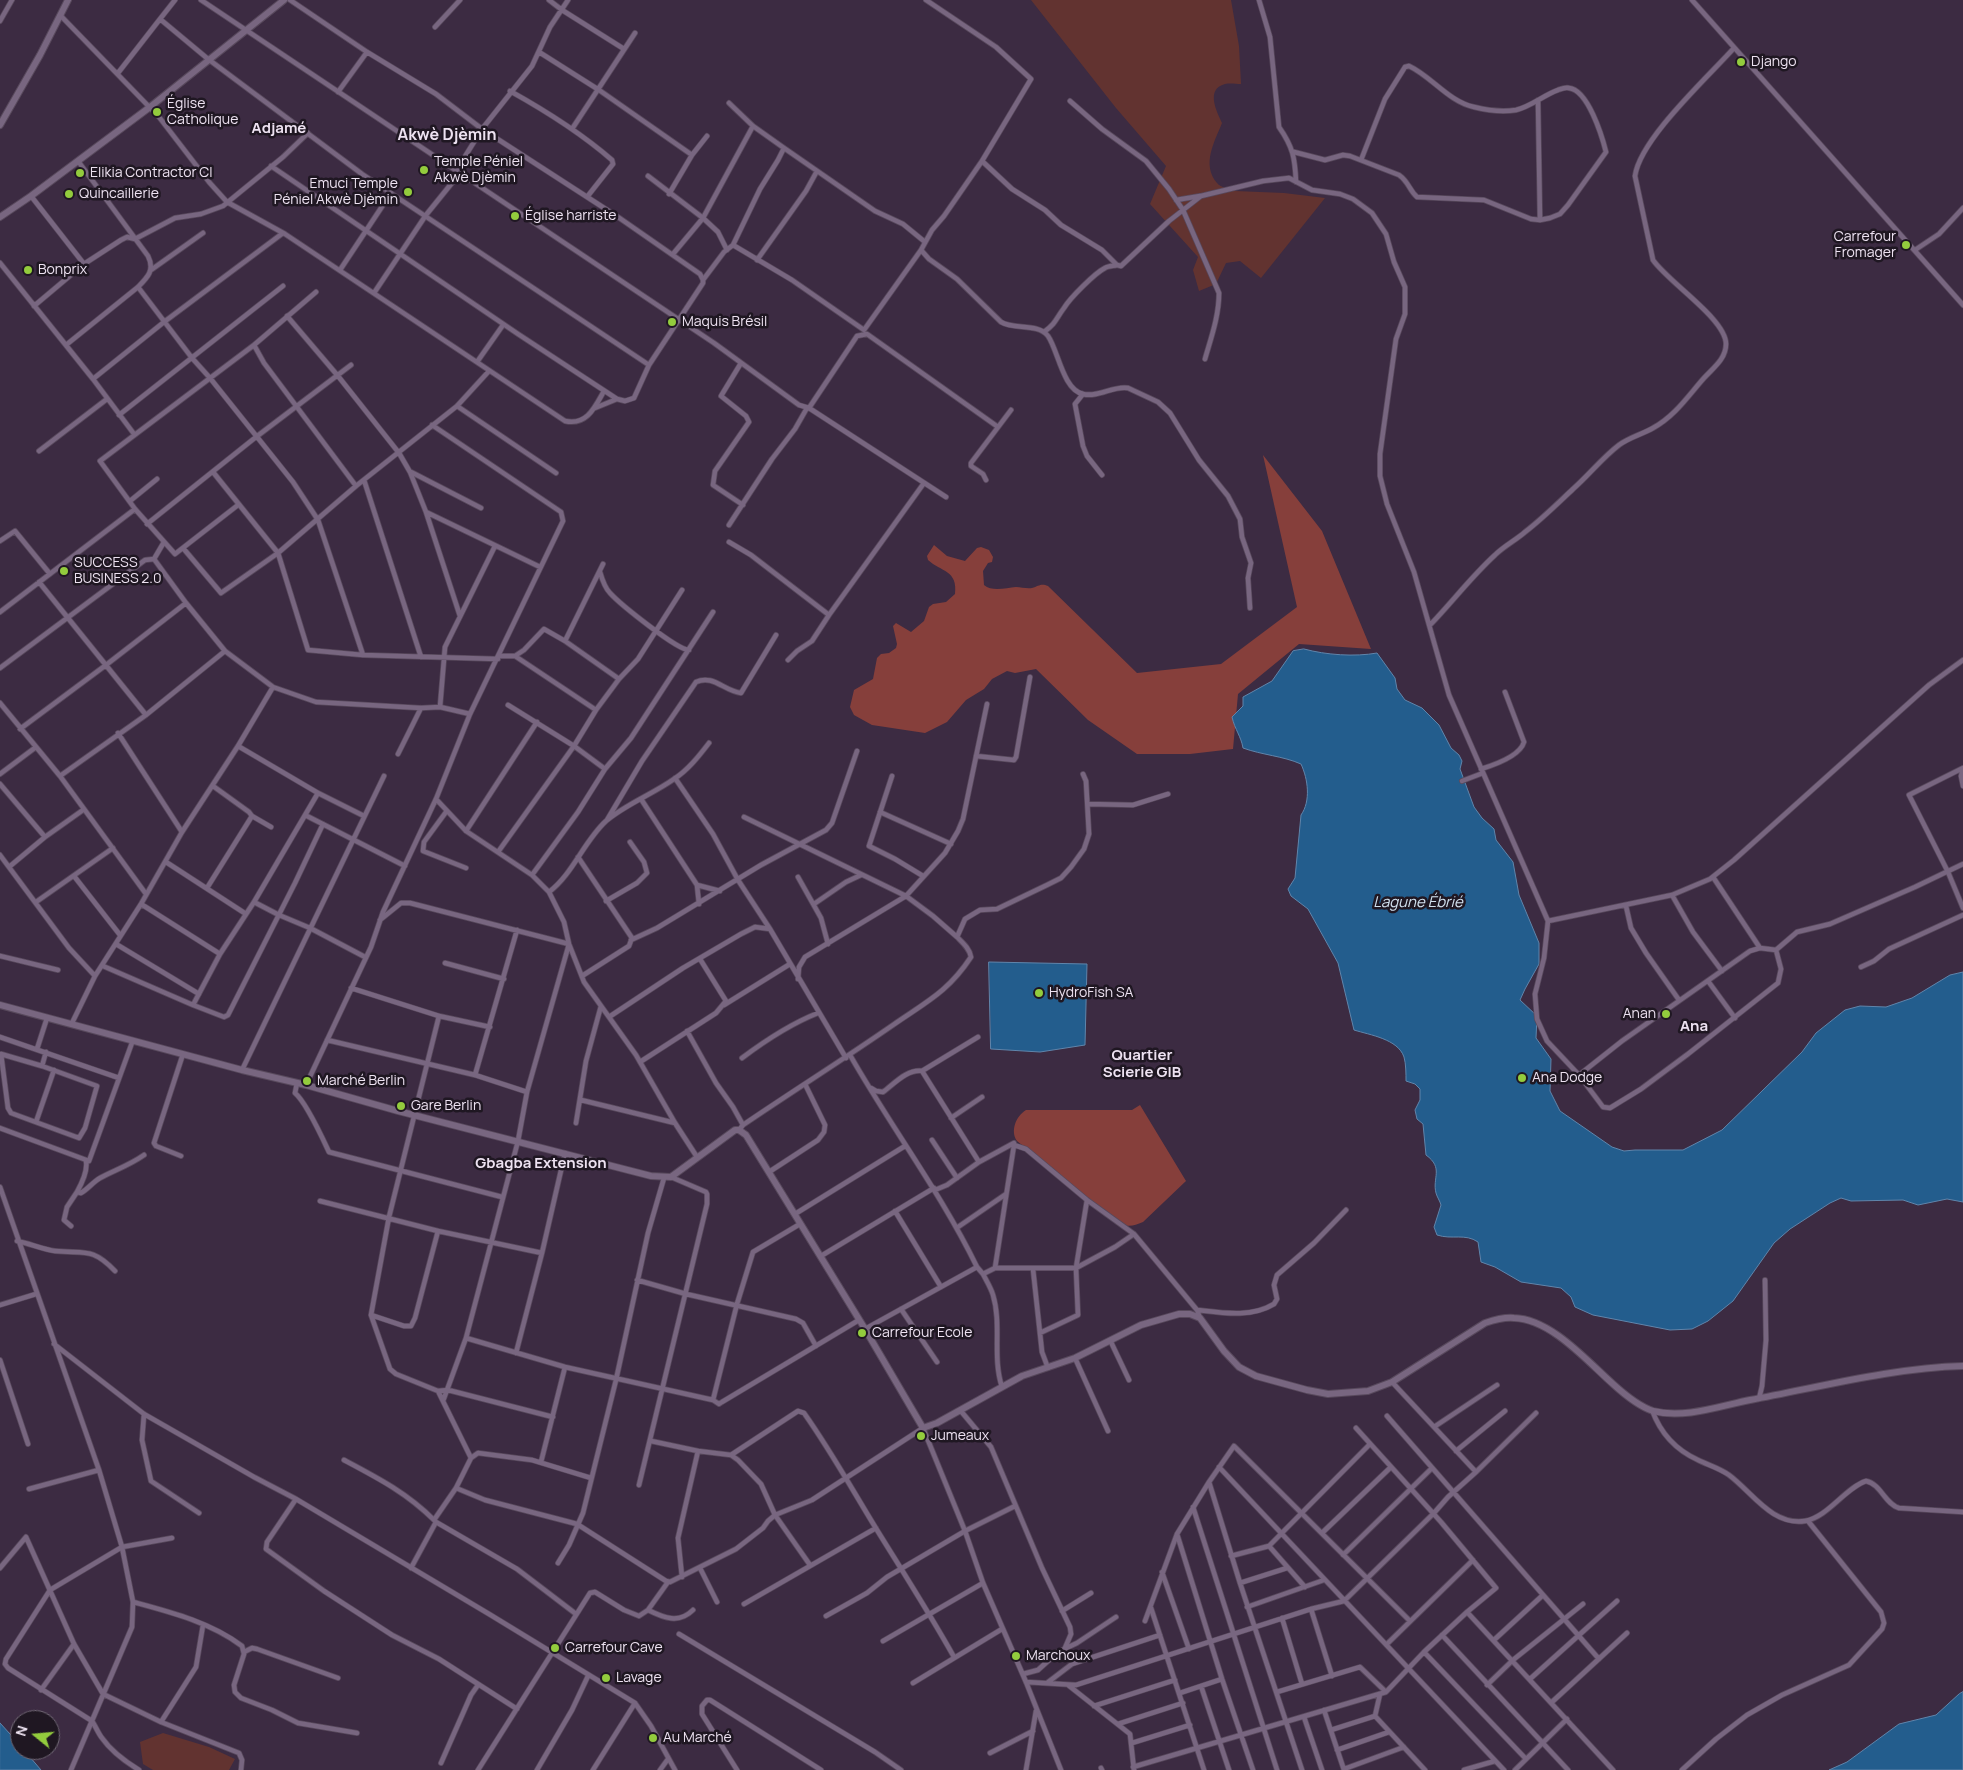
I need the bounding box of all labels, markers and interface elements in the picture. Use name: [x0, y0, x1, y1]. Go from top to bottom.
place label: Django: [1751, 54, 1797, 70]
marker: Django: [1735, 56, 1747, 68]
place label: Église Catholique: [167, 96, 238, 128]
marker: Église Catholique: [151, 106, 163, 118]
district label: Adjamé: [252, 120, 306, 138]
district label: Akwè Djèmin: [397, 126, 497, 146]
place label: Temple Péniel Akwè Djèmin: [434, 154, 523, 186]
marker: Temple Péniel Akwè Djèmin: [418, 164, 430, 176]
place label: Elikia Contractor CI: [90, 165, 213, 181]
marker: Elikia Contractor CI: [74, 167, 86, 179]
place label: Emuci Temple Péniel Akwè Djèmin: [274, 176, 398, 208]
place label: Quincaillerie: [79, 186, 159, 202]
marker: Emuci Temple Péniel Akwè Djèmin: [402, 186, 414, 198]
marker: Quincaillerie: [63, 188, 75, 200]
place label: Église harriste: [525, 208, 616, 224]
marker: Église harriste: [509, 210, 521, 222]
place label: Carrefour Fromager: [1834, 229, 1896, 262]
marker: Carrefour Fromager: [1900, 239, 1912, 251]
place label: Bonprix: [38, 262, 87, 278]
marker: Bonprix: [22, 264, 34, 276]
place label: Maquis Brésil: [682, 314, 767, 330]
marker: Maquis Brésil: [666, 316, 678, 328]
place label: SUCCESS BUSINESS 2.0: [74, 555, 161, 588]
marker: SUCCESS BUSINESS 2.0: [58, 565, 70, 577]
water label: Lagune Ébrié: [1373, 894, 1463, 912]
place label: HydroFish SA: [1049, 985, 1133, 1001]
marker: HydroFish SA: [1033, 987, 1045, 999]
place label: Anan: [1623, 1006, 1656, 1022]
marker: Anan: [1660, 1008, 1672, 1020]
district label: Ana: [1680, 1018, 1708, 1036]
district label: Quartier Scierie GIB: [1103, 1047, 1181, 1082]
place label: Ana Dodge: [1532, 1070, 1602, 1086]
marker: Ana Dodge: [1516, 1072, 1528, 1084]
place label: Marché Berlin: [317, 1073, 405, 1089]
marker: Marché Berlin: [301, 1075, 313, 1087]
place label: Gare Berlin: [411, 1098, 481, 1114]
marker: Gare Berlin: [395, 1100, 407, 1112]
district label: Gbagba Extension: [475, 1155, 607, 1173]
place label: Carrefour Ecole: [872, 1325, 972, 1341]
marker: Carrefour Ecole: [856, 1327, 868, 1339]
place label: Jumeaux: [931, 1428, 989, 1444]
marker: Jumeaux: [915, 1430, 927, 1442]
place label: Carrefour Cave: [565, 1640, 663, 1656]
marker: Carrefour Cave: [549, 1642, 561, 1654]
place label: Marchoux: [1026, 1648, 1090, 1664]
marker: Marchoux: [1010, 1650, 1022, 1662]
place label: Lavage: [616, 1670, 662, 1686]
marker: Lavage: [600, 1672, 612, 1684]
north arrow: [10, 1710, 60, 1760]
text: N: [11, 1723, 32, 1738]
place label: Au Marché: [663, 1730, 732, 1746]
marker: Au Marché: [647, 1732, 659, 1744]

